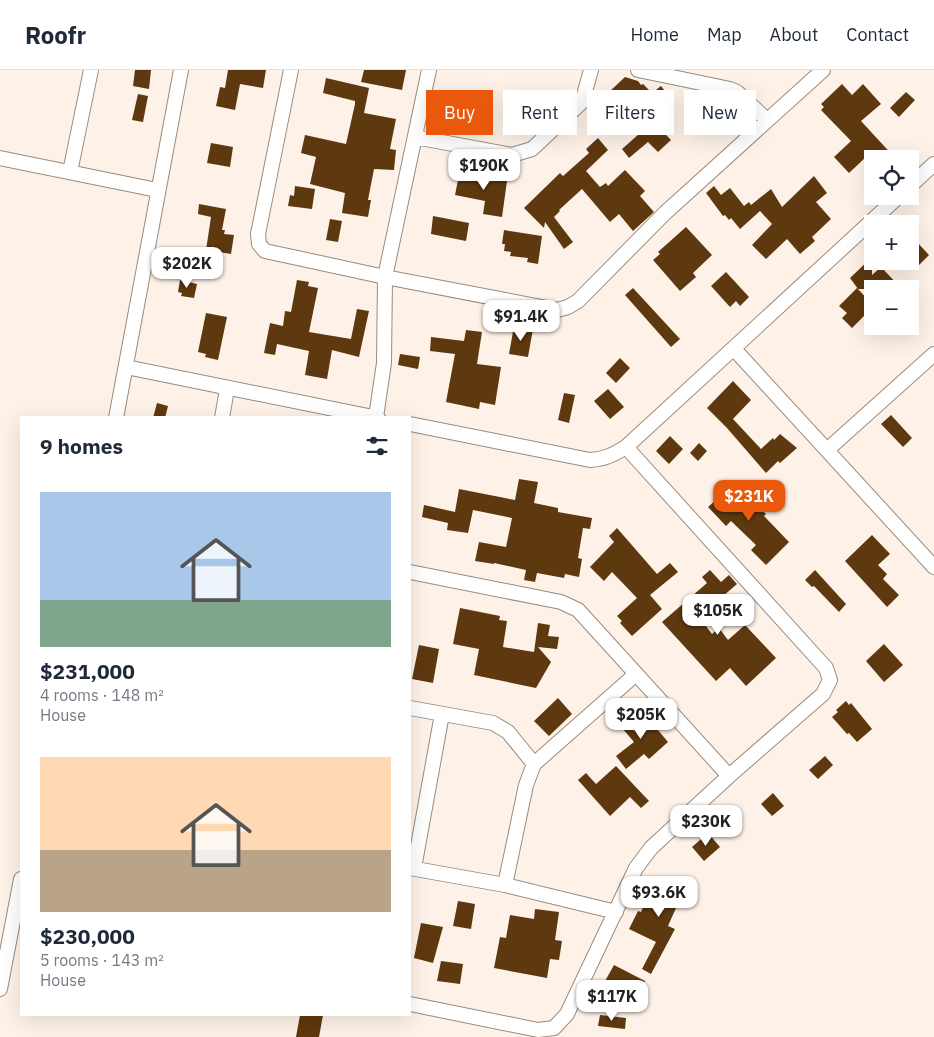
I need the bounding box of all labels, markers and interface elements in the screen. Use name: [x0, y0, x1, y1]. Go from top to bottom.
text: Roofr: [25, 19, 86, 51]
text: Home: [631, 23, 679, 46]
text: Map: [707, 23, 742, 46]
text: About: [770, 23, 818, 46]
text: Contact: [846, 23, 909, 46]
chip: Buy: [426, 90, 493, 135]
chip: Rent: [503, 90, 577, 135]
chip: Filters: [587, 90, 674, 135]
chip: New: [684, 90, 756, 135]
pin: $190K: [449, 148, 519, 191]
map controls: [864, 150, 919, 335]
button: locate: [864, 150, 919, 205]
text: $190K: [459, 155, 509, 175]
button: +: [864, 215, 919, 270]
pin: $202K: [152, 246, 222, 289]
text: $202K: [162, 253, 212, 273]
button: −: [864, 280, 919, 335]
pin: $91.4K: [480, 300, 562, 342]
text: $91.4K: [494, 306, 548, 326]
text: 9 homes: [40, 432, 123, 460]
icon: filters: [363, 432, 391, 460]
pin: $231K: [714, 480, 784, 522]
text: $231K: [724, 486, 774, 506]
icon: home: [171, 525, 261, 615]
pin: $105K: [683, 594, 753, 636]
text: $105K: [693, 600, 743, 620]
text: $231,000: [40, 657, 135, 685]
text: 4 rooms · 148 m²: [40, 685, 164, 705]
pin: $205K: [606, 698, 676, 740]
text: $205K: [616, 704, 666, 724]
text: House: [40, 705, 86, 725]
icon: home: [171, 790, 261, 880]
pin: $230K: [671, 804, 741, 847]
text: $230K: [681, 811, 731, 831]
pin: $93.6K: [618, 876, 700, 918]
text: $93.6K: [632, 882, 686, 902]
text: $230,000: [40, 922, 135, 950]
text: 5 rooms · 143 m²: [40, 950, 164, 970]
text: House: [40, 970, 86, 990]
pin: $117K: [577, 980, 647, 1022]
text: $117K: [587, 986, 637, 1006]

